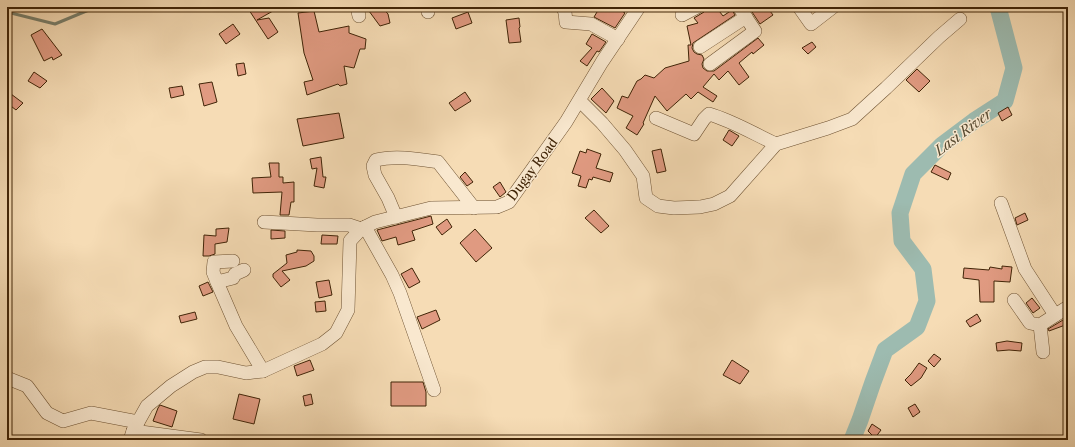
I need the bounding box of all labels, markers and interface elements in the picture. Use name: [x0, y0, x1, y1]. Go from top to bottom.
water label: Lasi River: [930, 104, 996, 160]
street label: Dugay Road: [503, 134, 561, 203]

